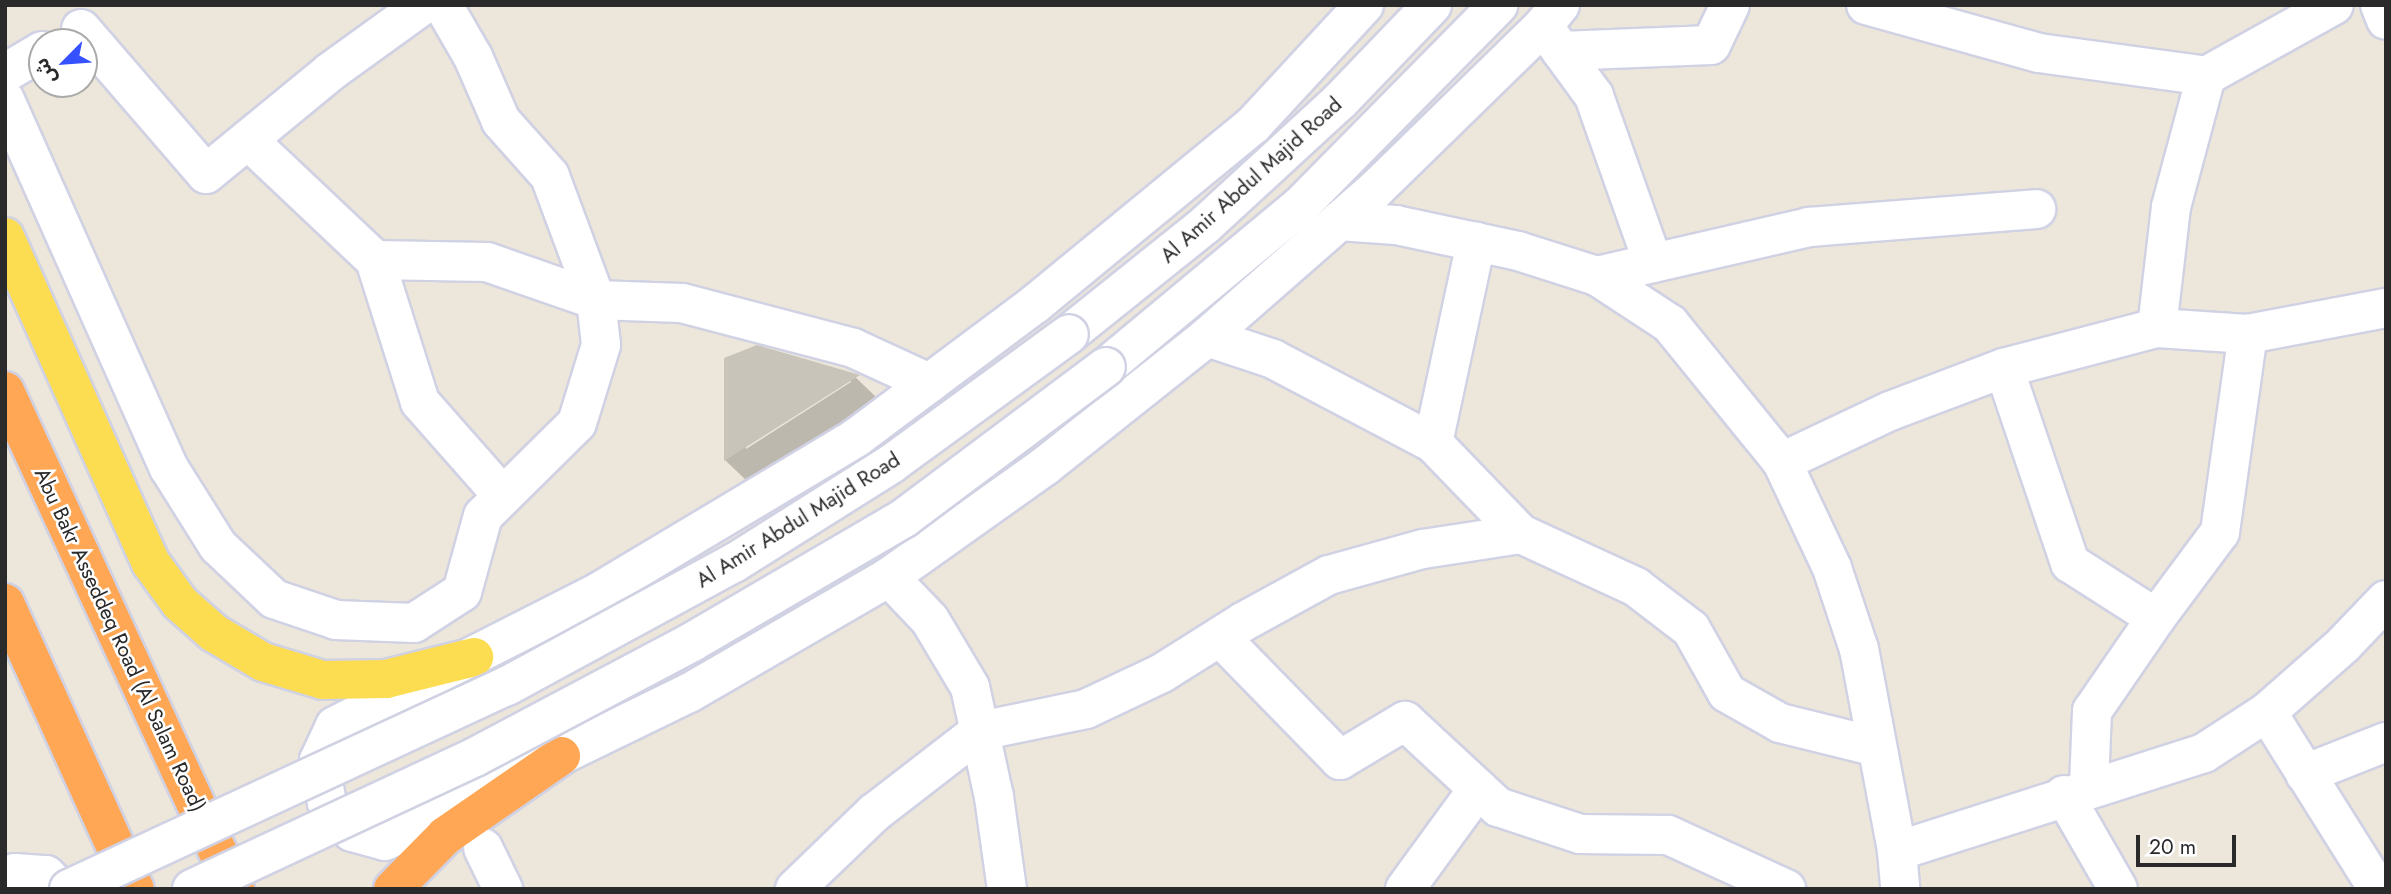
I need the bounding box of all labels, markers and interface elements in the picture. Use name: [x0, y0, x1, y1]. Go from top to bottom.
north arrow: [28, 28, 98, 98]
text: ش: [28, 54, 63, 89]
street label: Al Amir Abdul Majid Road: [1155, 92, 1347, 268]
street label: Al Amir Abdul Majid Road: [691, 447, 905, 593]
street label: Abu Bakr Asseddeq Road (Al Salam Road): [29, 464, 211, 816]
scale bar: [2139, 820, 2239, 864]
text: 20 m: [2149, 832, 2196, 862]

